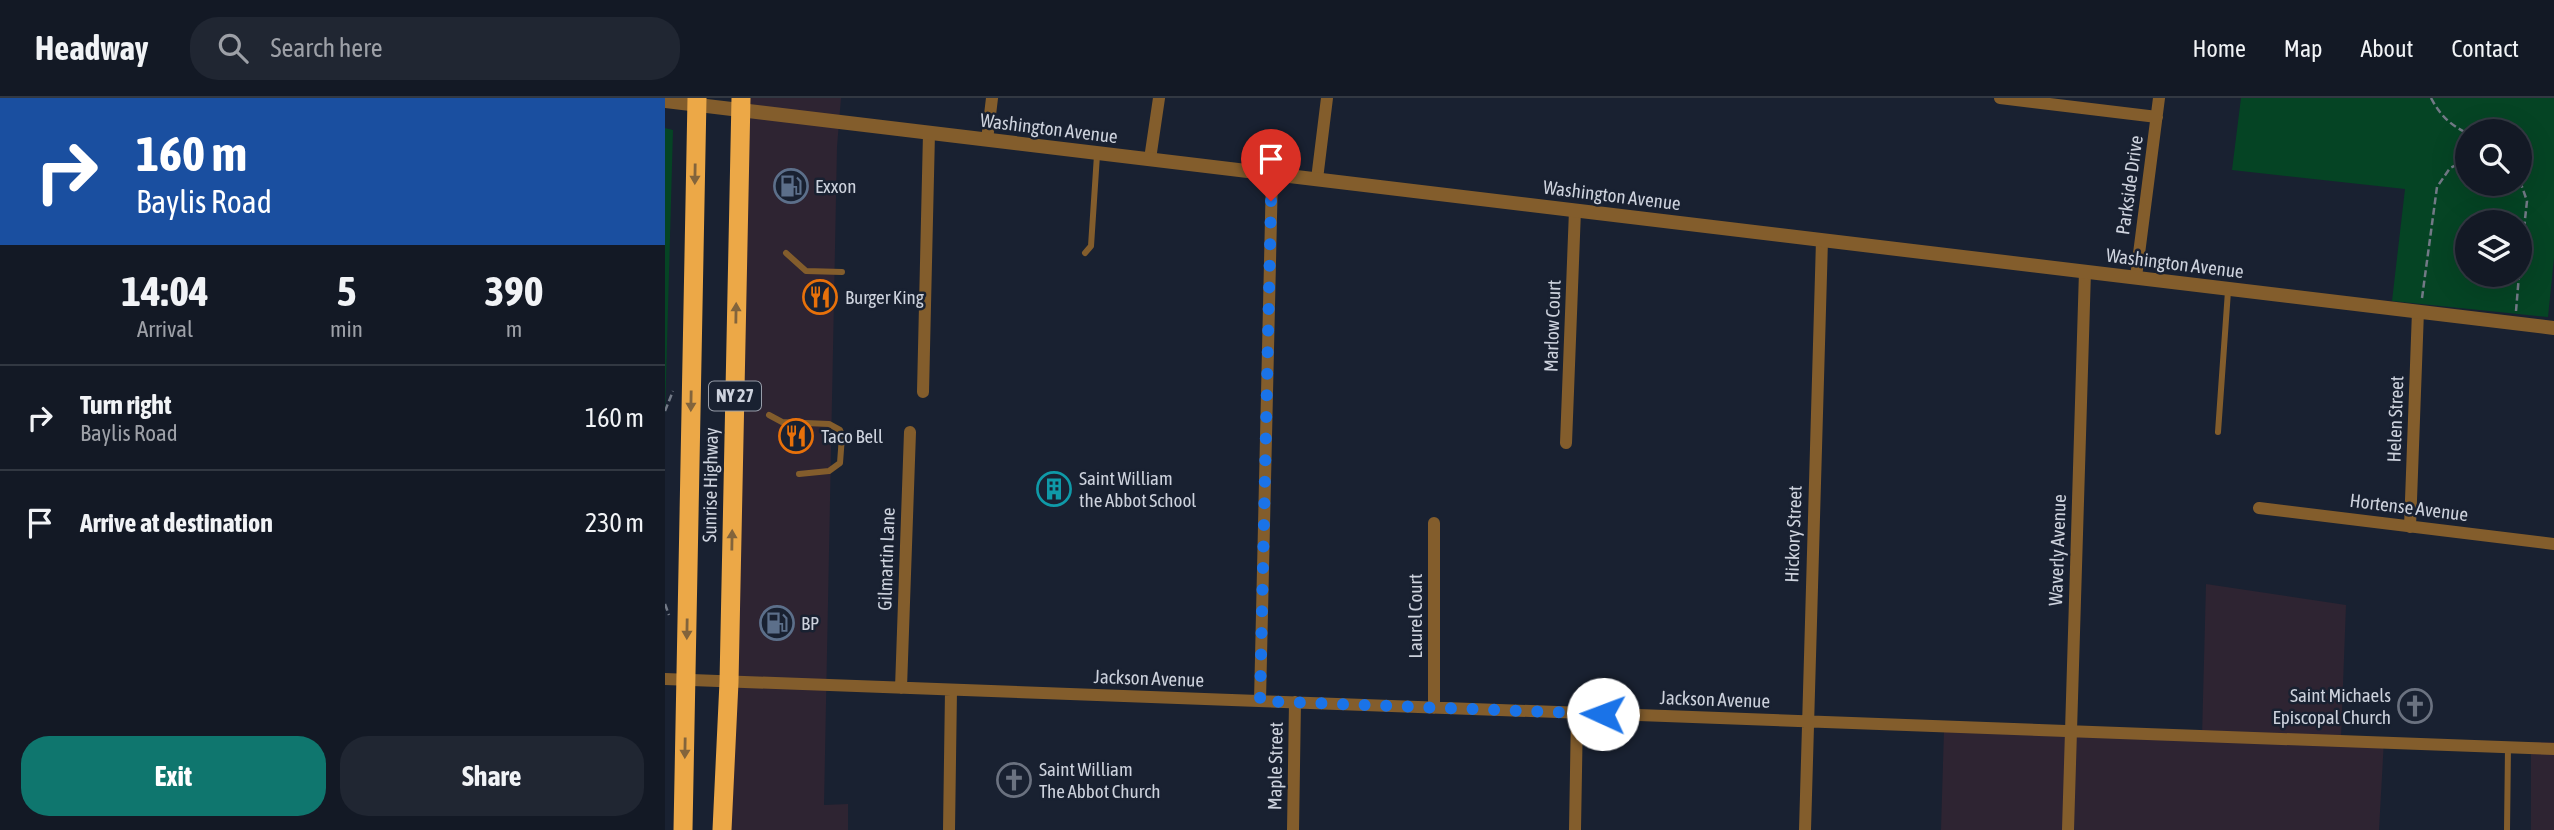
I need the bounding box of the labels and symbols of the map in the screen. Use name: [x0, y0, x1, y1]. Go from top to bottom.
street label: Washington Avenue: [979, 109, 1119, 147]
pin: [1241, 129, 1301, 201]
street label: Parkside Drive: [2111, 134, 2147, 236]
one-way arrow: [690, 163, 701, 185]
fuel station icon: Exxon: [772, 167, 810, 205]
place label: Exxon: [815, 175, 856, 197]
street label: Washington Avenue: [1542, 176, 1682, 214]
street label: Washington Avenue: [2105, 244, 2245, 282]
restaurant icon: Burger King: [801, 278, 839, 316]
street label: Marlow Court: [1539, 280, 1565, 372]
place label: Burger King: [845, 286, 925, 308]
one-way arrow: [731, 301, 742, 323]
street label: Helen Street: [2382, 375, 2408, 463]
road number: NY 27: [709, 382, 761, 410]
one-way arrow: [686, 390, 697, 412]
restaurant icon: Taco Bell: [777, 417, 815, 455]
place label: Taco Bell: [821, 425, 883, 447]
street label: Sunrise Highway: [698, 427, 722, 543]
place label: Saint William the Abbot School: [1079, 467, 1196, 511]
building icon: Saint William the Abbot School: [1035, 470, 1073, 508]
street label: Hickory Street: [1780, 485, 1806, 583]
street label: Hortense Avenue: [2349, 489, 2469, 525]
street label: Waverly Avenue: [2044, 494, 2070, 606]
street label: Gilmartin Lane: [873, 507, 899, 611]
one-way arrow: [726, 529, 737, 551]
street label: Laurel Court: [1404, 574, 1426, 658]
fuel station icon: BP: [758, 604, 796, 642]
place label: BP: [801, 612, 819, 634]
one-way arrow: [681, 618, 693, 640]
street label: Jackson Avenue: [1093, 665, 1205, 691]
position arrow: [1566, 677, 1640, 751]
place label: Saint Michaels Episcopal Church: [2273, 684, 2391, 728]
street label: Jackson Avenue: [1659, 686, 1771, 712]
church icon: Saint Michaels Episcopal Church: [2396, 687, 2434, 725]
street label: Maple Street: [1263, 722, 1287, 810]
one-way arrow: [679, 738, 690, 760]
place label: Saint William The Abbot Church: [1039, 758, 1161, 802]
church icon: Saint William The Abbot Church: [995, 761, 1033, 799]

